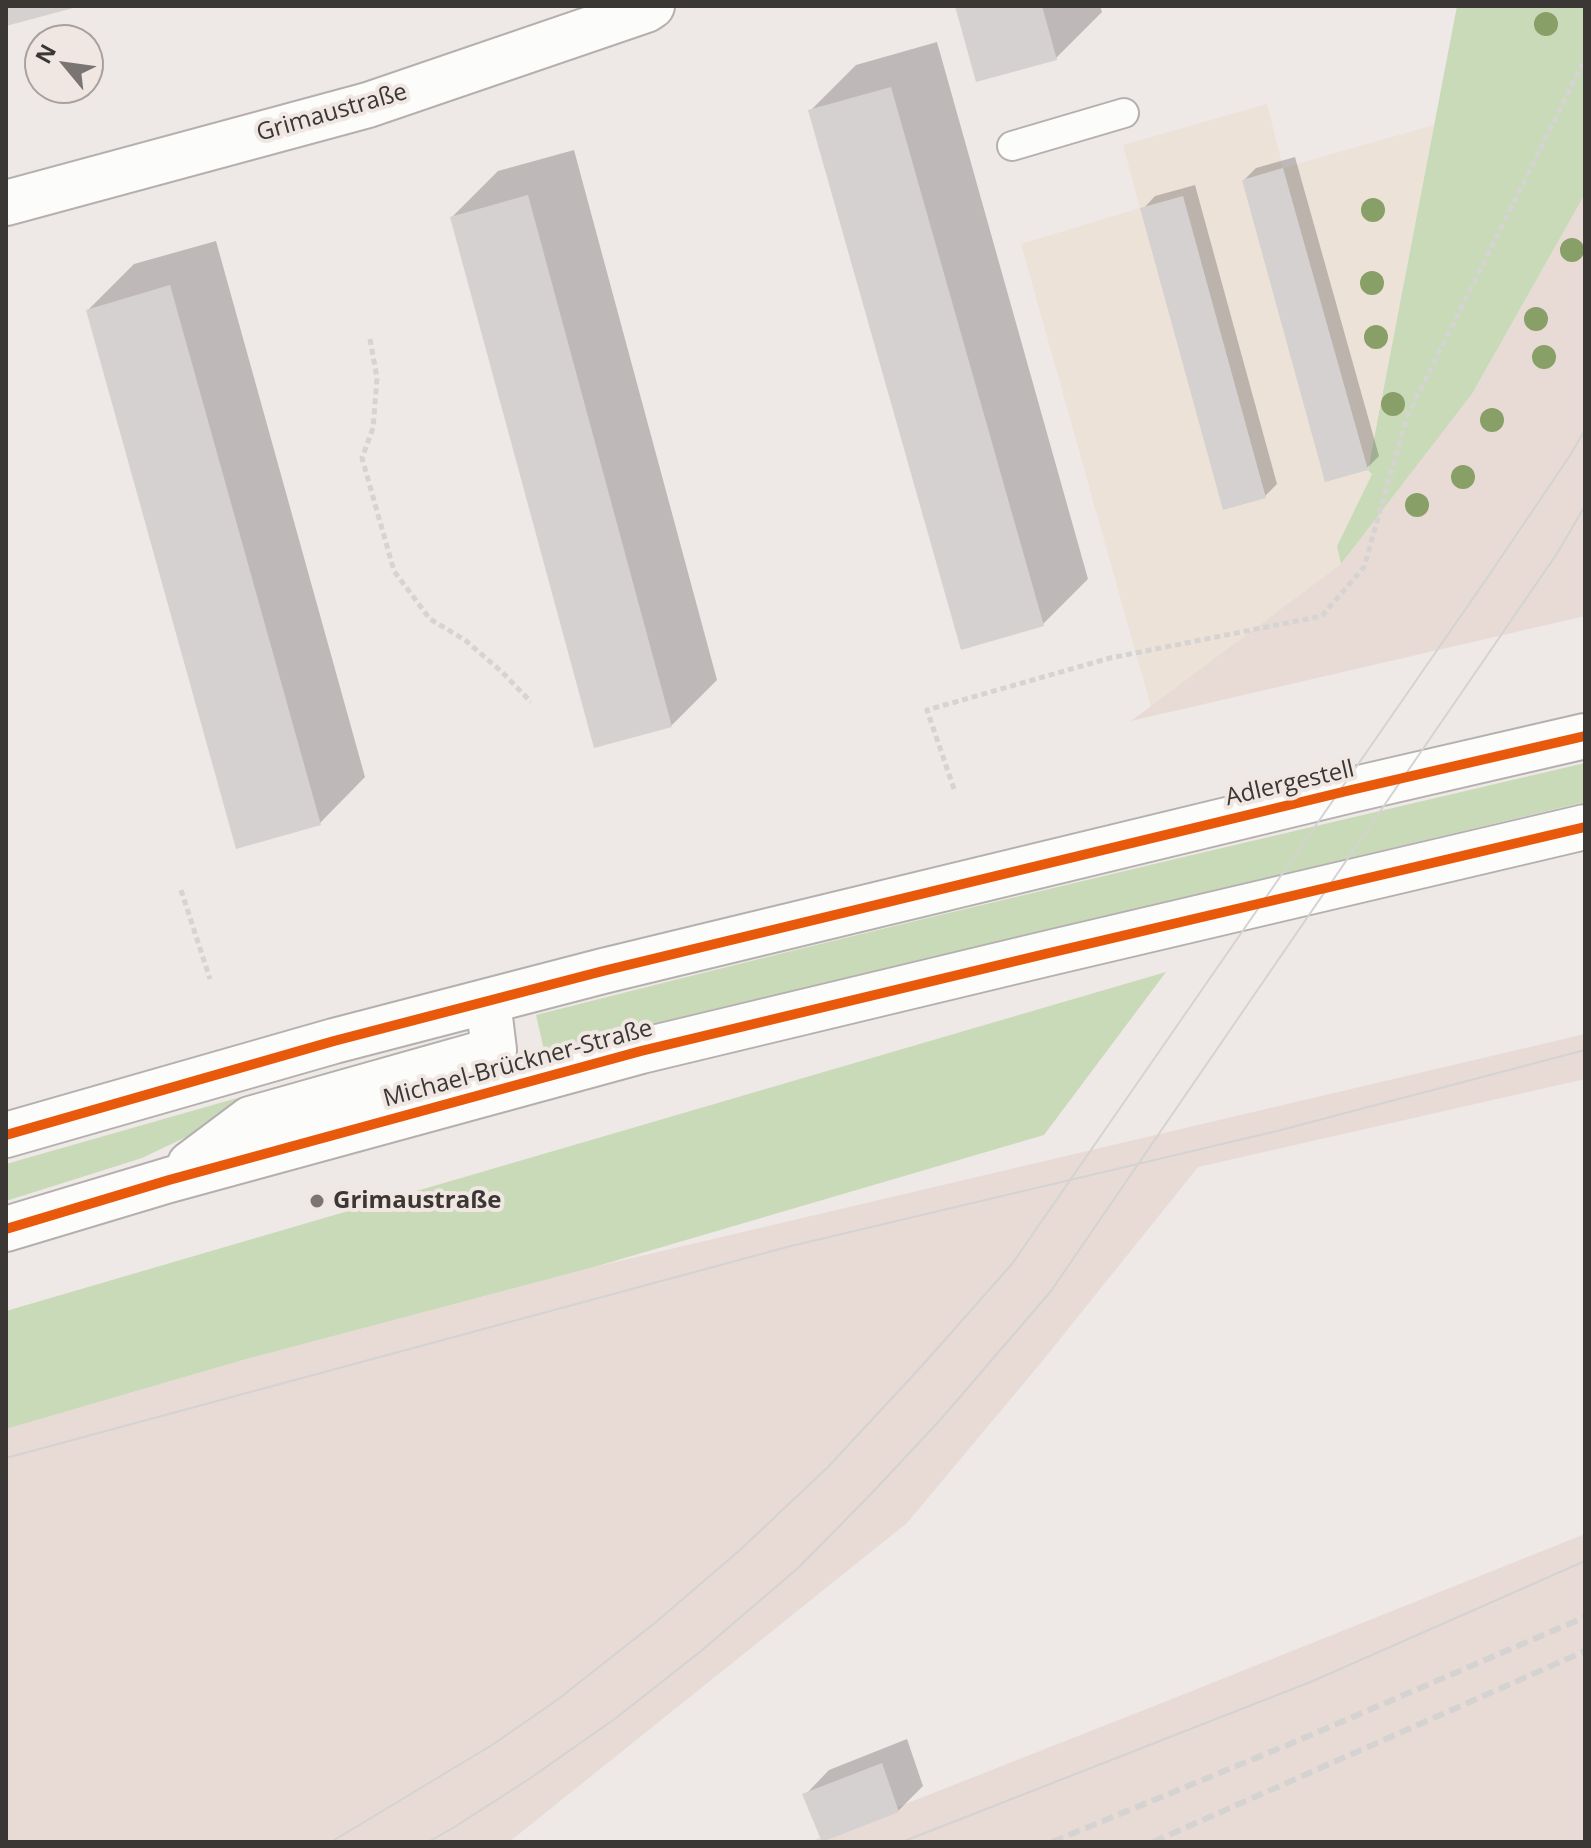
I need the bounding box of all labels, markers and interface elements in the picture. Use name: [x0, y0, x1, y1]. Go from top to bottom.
north arrow: [24, 24, 104, 104]
text: N: [27, 38, 62, 68]
street label: Grimaustraße: [253, 78, 411, 148]
street label: Adlergestell: [1223, 755, 1357, 813]
street label: Michael-Brückner-Straße: [380, 1014, 656, 1114]
place label: Grimaustraße: [333, 1187, 501, 1215]
marker: Grimaustraße: [308, 1192, 326, 1210]

